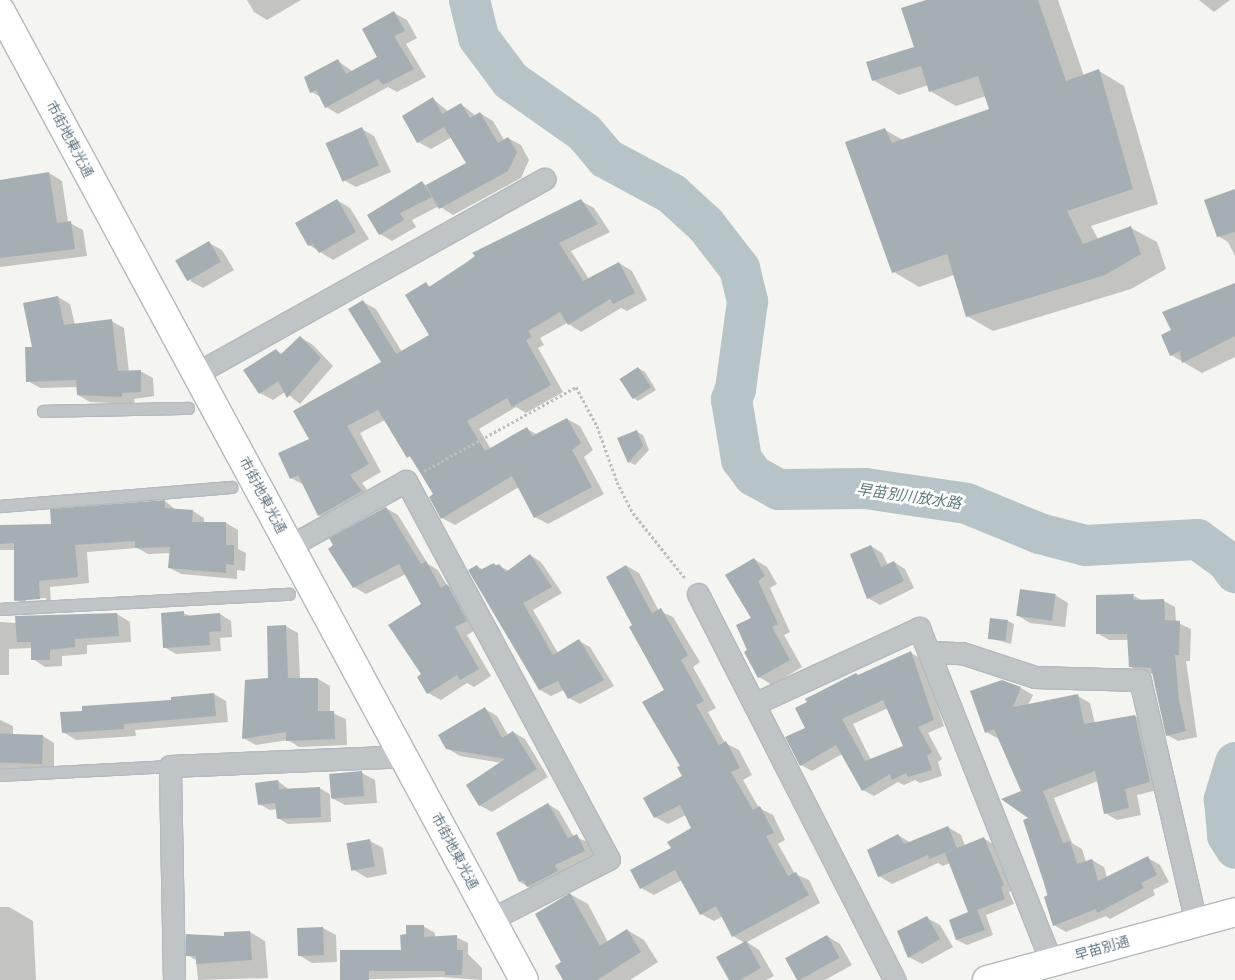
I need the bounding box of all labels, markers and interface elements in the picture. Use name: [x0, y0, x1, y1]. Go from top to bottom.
street label: 市街地東光通: [43, 98, 97, 180]
street label: 市街地東光通: [236, 454, 290, 536]
water label: 早苗別川放水路: [856, 480, 962, 512]
street label: 市街地東光通: [428, 810, 482, 892]
street label: 早苗別通: [1073, 932, 1131, 964]

